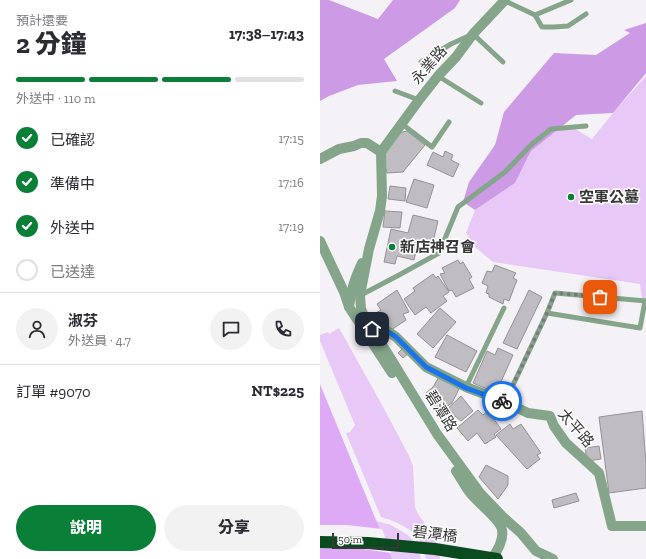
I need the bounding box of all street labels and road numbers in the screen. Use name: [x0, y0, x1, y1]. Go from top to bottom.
street label: 永業路: [407, 42, 451, 88]
street label: 碧潭路: [421, 387, 461, 435]
street label: 太平路: [554, 405, 598, 451]
street label: 碧潭橋: [412, 522, 458, 546]

